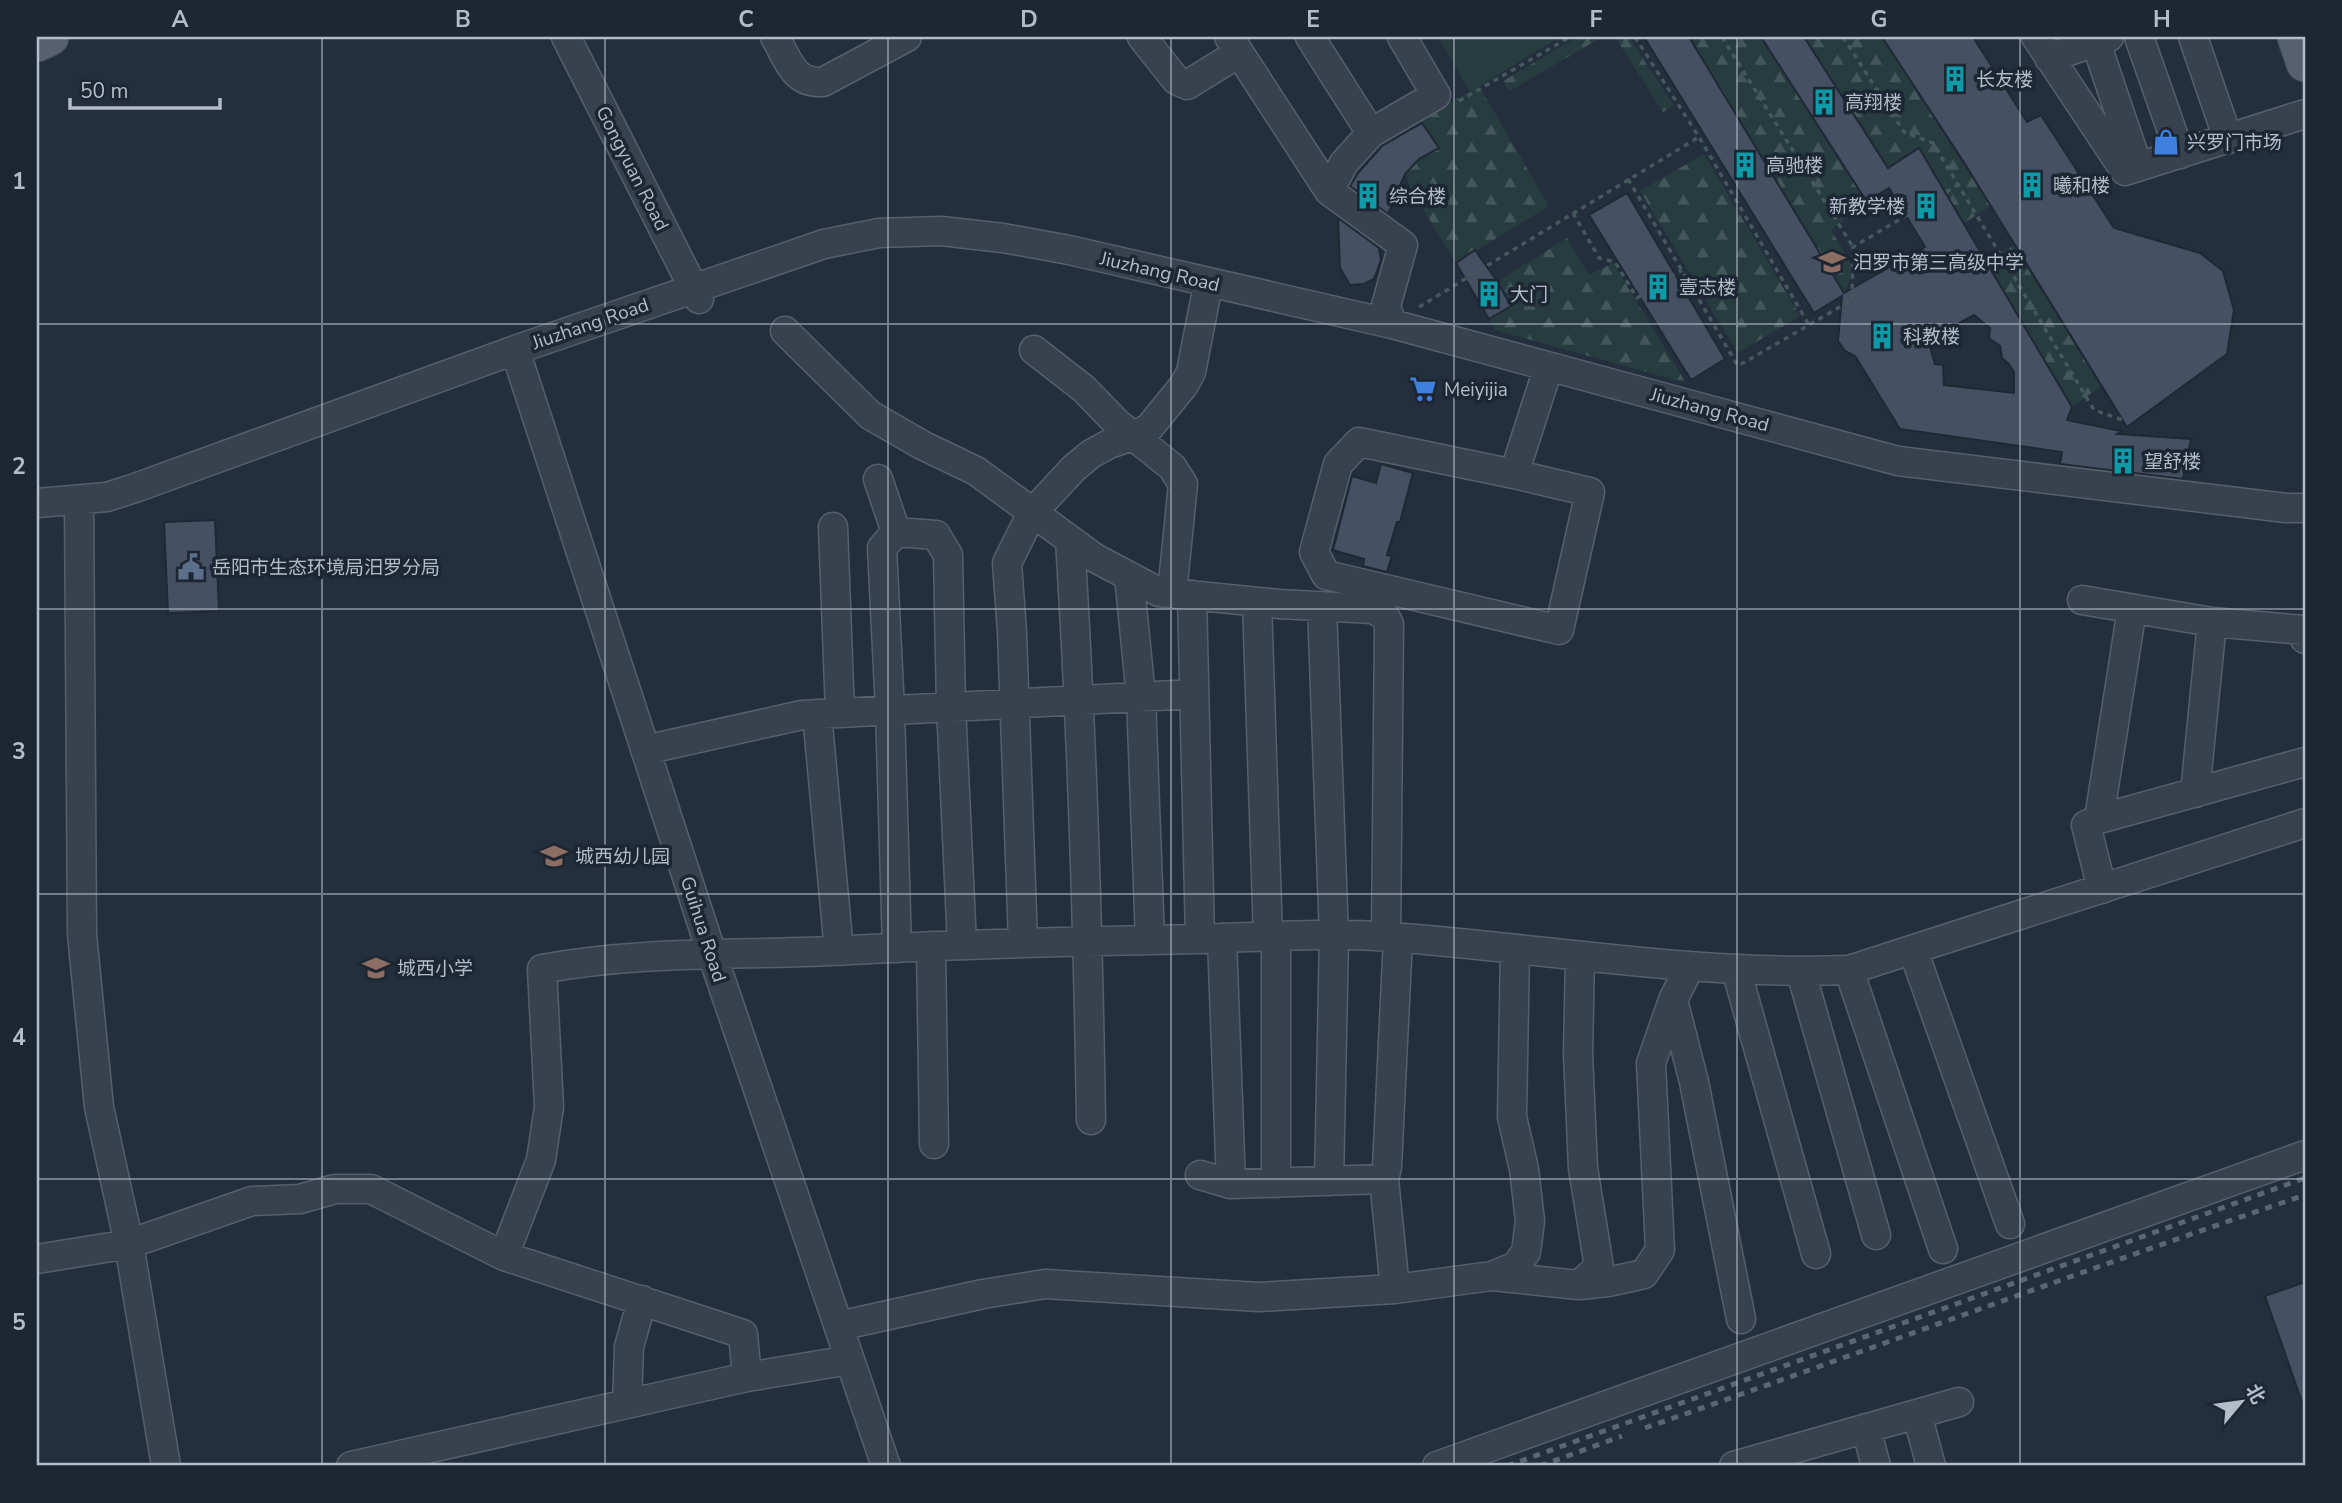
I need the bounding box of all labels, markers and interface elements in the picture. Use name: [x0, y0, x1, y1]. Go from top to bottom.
text: A: [171, 4, 189, 35]
text: B: [455, 4, 471, 35]
text: C: [738, 4, 754, 35]
text: D: [1020, 4, 1038, 35]
text: E: [1306, 4, 1320, 35]
text: F: [1590, 4, 1603, 35]
text: G: [1871, 4, 1887, 35]
text: H: [2153, 4, 2171, 35]
building icon: 长友楼: [1940, 64, 1970, 94]
scale bar: [70, 66, 220, 110]
place label: 长友楼: [1976, 67, 2033, 93]
text: 50 m: [80, 77, 129, 105]
building icon: 高翔楼: [1809, 87, 1839, 117]
place label: 高翔楼: [1845, 90, 1902, 116]
street label: Gongyuan Road: [590, 102, 675, 235]
shop icon: 兴罗门市场: [2151, 127, 2181, 157]
place label: 兴罗门市场: [2187, 130, 2282, 156]
building icon: 高驰楼: [1730, 150, 1760, 180]
place label: 高驰楼: [1766, 153, 1823, 179]
text: 1: [12, 166, 26, 197]
building icon: 曦和楼: [2017, 170, 2047, 200]
place label: 曦和楼: [2053, 173, 2110, 199]
building icon: 综合楼: [1353, 181, 1383, 211]
place label: 综合楼: [1389, 184, 1446, 210]
building icon: 新教学楼: [1911, 191, 1941, 221]
place label: 新教学楼: [1829, 194, 1905, 220]
street label: Jiuzhang Road: [1096, 245, 1222, 298]
school or university icon: 汨罗市第三高级中学: [1817, 247, 1847, 277]
place label: 汨罗市第三高级中学: [1853, 250, 2024, 276]
building icon: 壹志楼: [1643, 272, 1673, 302]
place label: 壹志楼: [1679, 275, 1736, 301]
building icon: 大门: [1474, 279, 1504, 309]
place label: 大门: [1510, 282, 1548, 308]
street label: Jiuzhang Road: [528, 292, 652, 356]
building icon: 科教楼: [1867, 321, 1897, 351]
place label: 科教楼: [1903, 324, 1960, 350]
supermarket icon: Meiyijia: [1408, 374, 1438, 404]
place label: Meiyijia: [1444, 377, 1508, 403]
street label: Jiuzhang Road: [1647, 381, 1772, 438]
building icon: 望舒楼: [2108, 446, 2138, 476]
place label: 望舒楼: [2144, 449, 2201, 475]
text: 2: [12, 451, 26, 482]
public building icon: 岳阳市生态环境局汨罗分局: [176, 552, 206, 582]
place label: 岳阳市生态环境局汨罗分局: [212, 555, 440, 581]
text: 3: [12, 736, 26, 767]
school or university icon: 城西幼儿园: [539, 841, 569, 871]
place label: 城西幼儿园: [575, 844, 670, 870]
street label: Guihua Road: [674, 873, 732, 985]
school or university icon: 城西小学: [361, 953, 391, 983]
place label: 城西小学: [397, 956, 473, 982]
text: 4: [12, 1022, 26, 1053]
text: 5: [12, 1307, 26, 1338]
north arrow: [2206, 1366, 2276, 1436]
text: 北: [2239, 1380, 2271, 1409]

